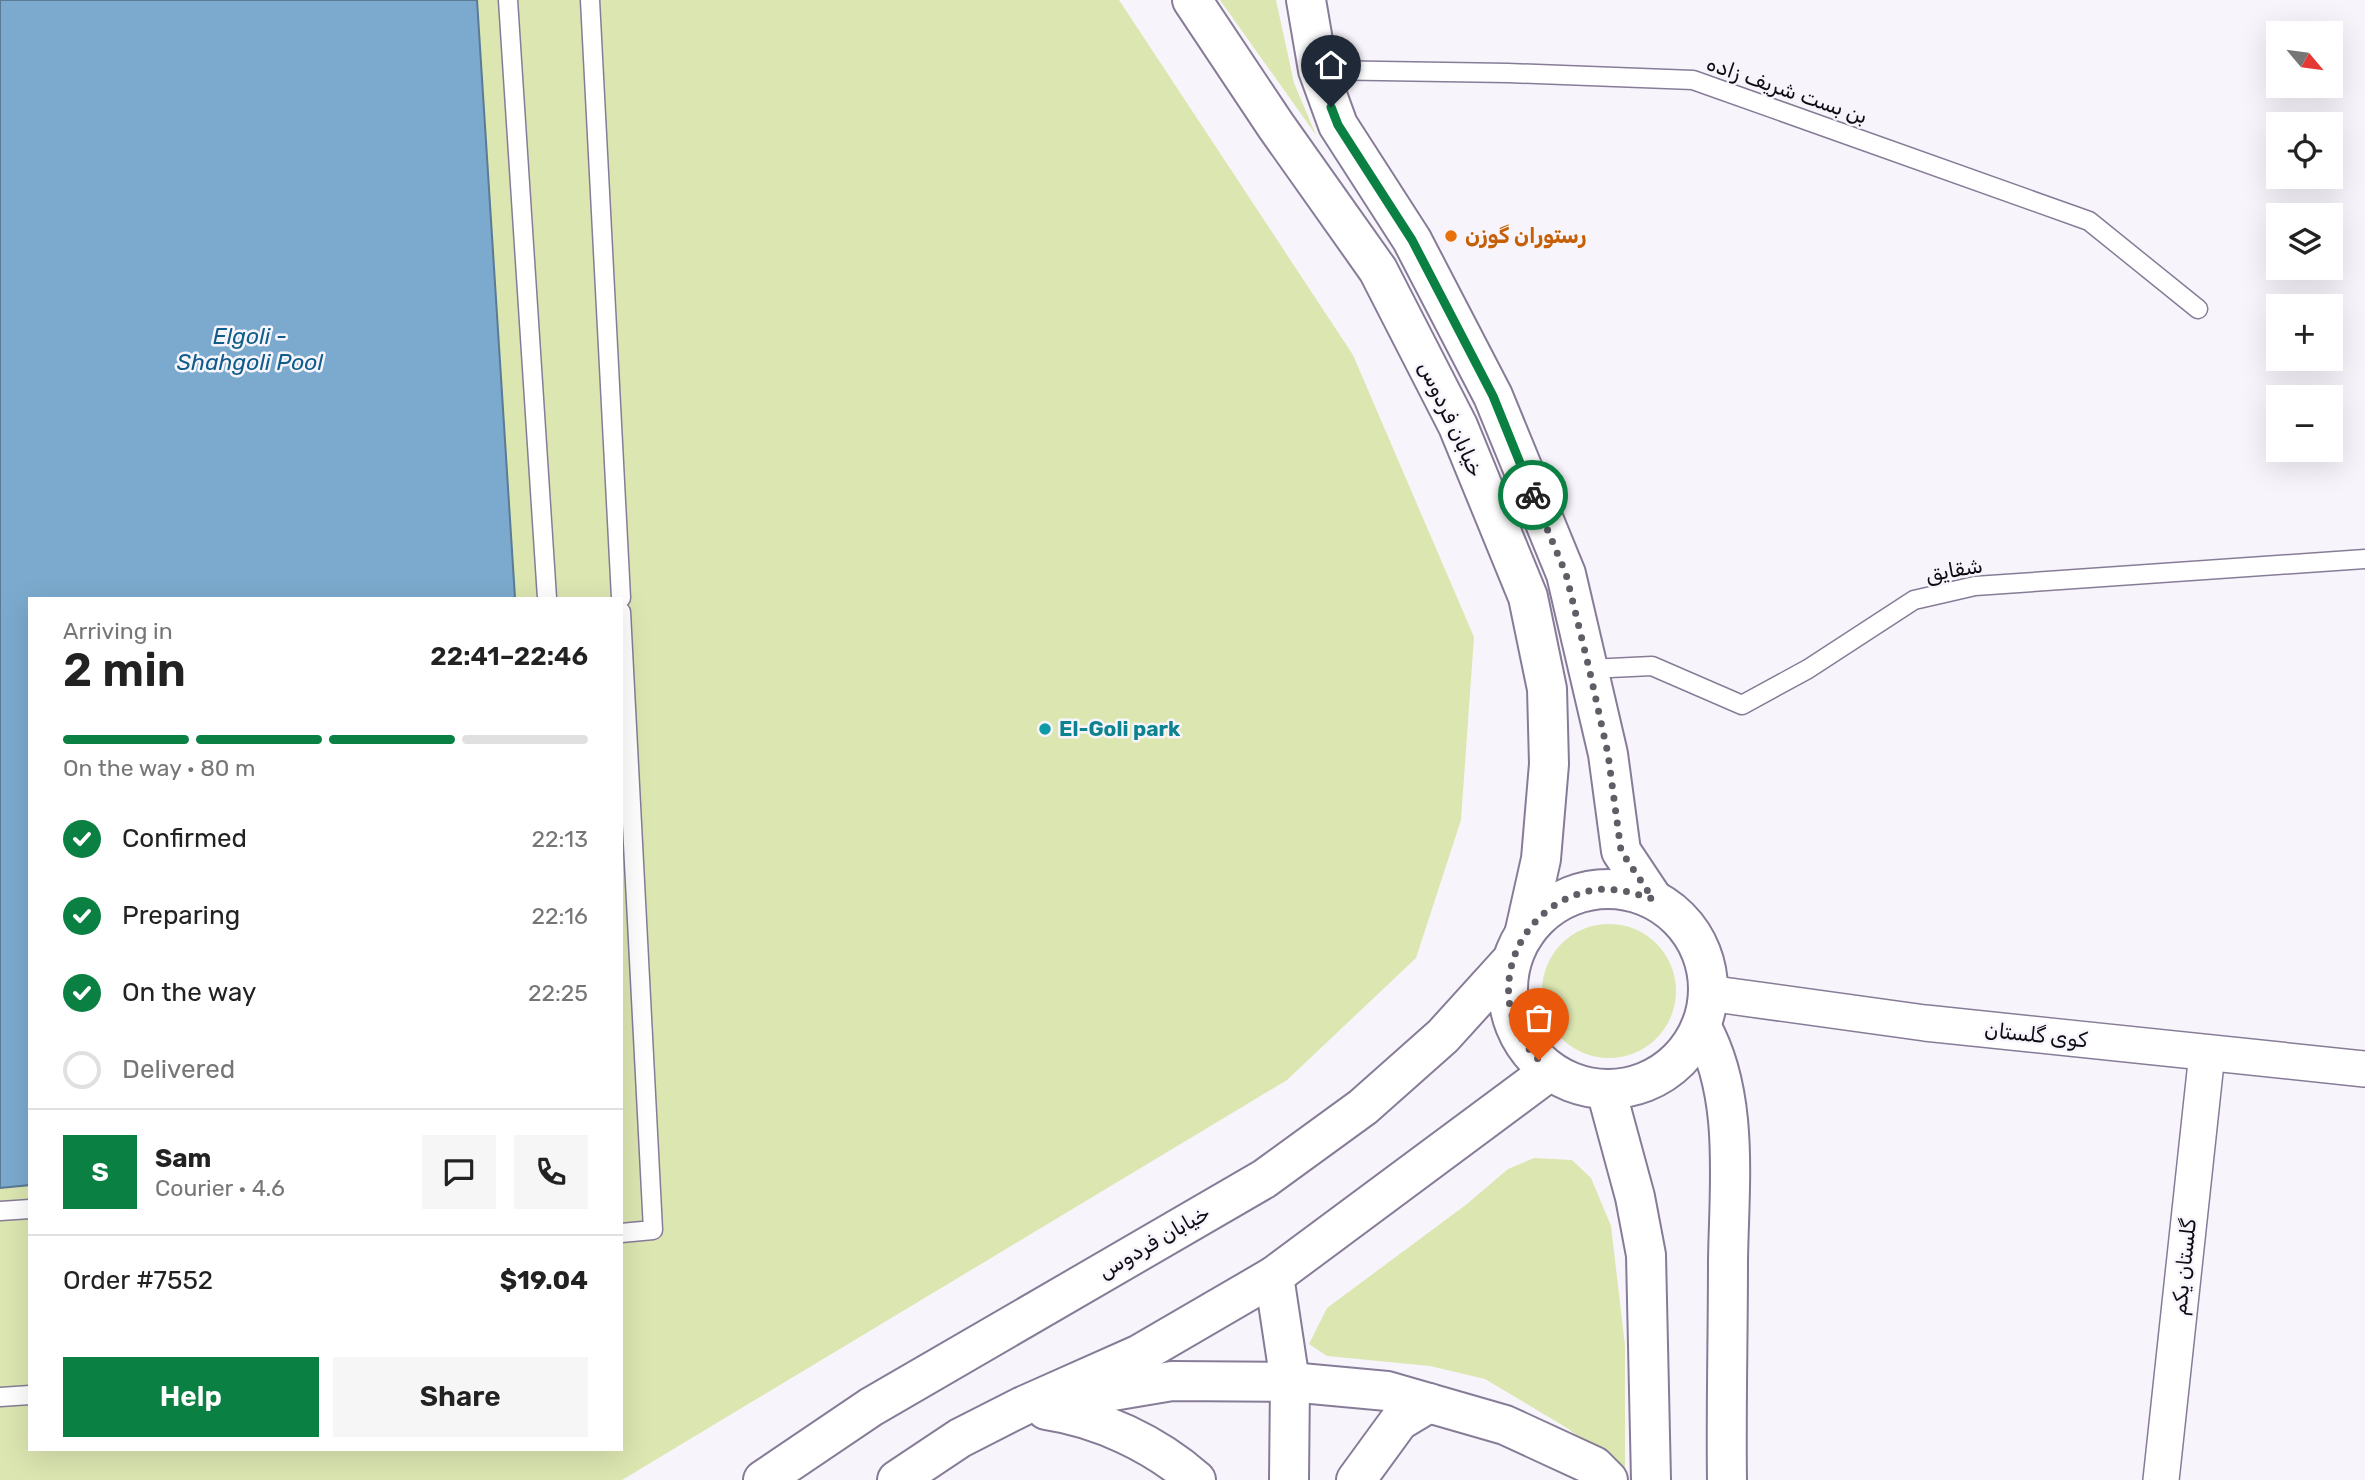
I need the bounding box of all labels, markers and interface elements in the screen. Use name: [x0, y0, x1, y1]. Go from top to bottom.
north arrow: [2266, 21, 2343, 98]
map controls: [2266, 21, 2343, 462]
pin: [1301, 35, 1361, 107]
icon: home: [1312, 46, 1350, 84]
street label: بن بست شریف زاده: [1703, 50, 1871, 129]
button: locate: [2266, 112, 2343, 189]
button: layers: [2266, 203, 2343, 280]
place label: رستوران گوزن: [1465, 223, 1586, 249]
marker: رستوران گوزن: [1443, 228, 1459, 244]
button: +: [2266, 294, 2343, 371]
water label: Elgoli - Shahgoli Pool: [177, 322, 324, 376]
street label: خیابان فردوس: [1413, 357, 1489, 481]
button: −: [2266, 385, 2343, 462]
courier: [1498, 460, 1568, 530]
icon: bike: [1514, 476, 1552, 514]
street label: شقایق: [1923, 552, 1985, 587]
text: Arriving in: [63, 617, 173, 645]
text: 22:41–22:46: [430, 641, 588, 672]
text: 2 min: [63, 643, 186, 698]
place label: El-Goli park: [1059, 716, 1181, 741]
marker: El-Goli park: [1037, 721, 1053, 737]
text: On the way · 80 m: [63, 754, 255, 782]
icon: check: [63, 820, 101, 858]
text: Confirmed: [122, 823, 247, 854]
text: 22:13: [531, 825, 588, 853]
icon: check: [63, 897, 101, 935]
text: Preparing: [122, 900, 240, 931]
text: 22:16: [531, 902, 588, 930]
icon: check: [63, 974, 101, 1012]
text: On the way: [122, 977, 256, 1008]
text: 22:25: [528, 979, 588, 1007]
pin: [1509, 988, 1569, 1060]
icon: bag: [1520, 999, 1558, 1037]
street label: کوی گلستان: [1983, 1017, 2089, 1052]
text: Delivered: [122, 1054, 235, 1085]
button: chat: [422, 1135, 496, 1209]
button: phone: [514, 1135, 588, 1209]
text: Sam: [155, 1143, 211, 1174]
text: S: [91, 1157, 109, 1188]
text: Courier · 4.6: [155, 1174, 285, 1202]
street label: خیابان فردوس: [1093, 1200, 1215, 1284]
street label: گلستان یکم: [2166, 1217, 2203, 1317]
text: Order #7552: [63, 1265, 213, 1296]
text: $19.04: [500, 1265, 588, 1296]
button: Help: [63, 1357, 319, 1437]
button: Share: [333, 1357, 588, 1437]

